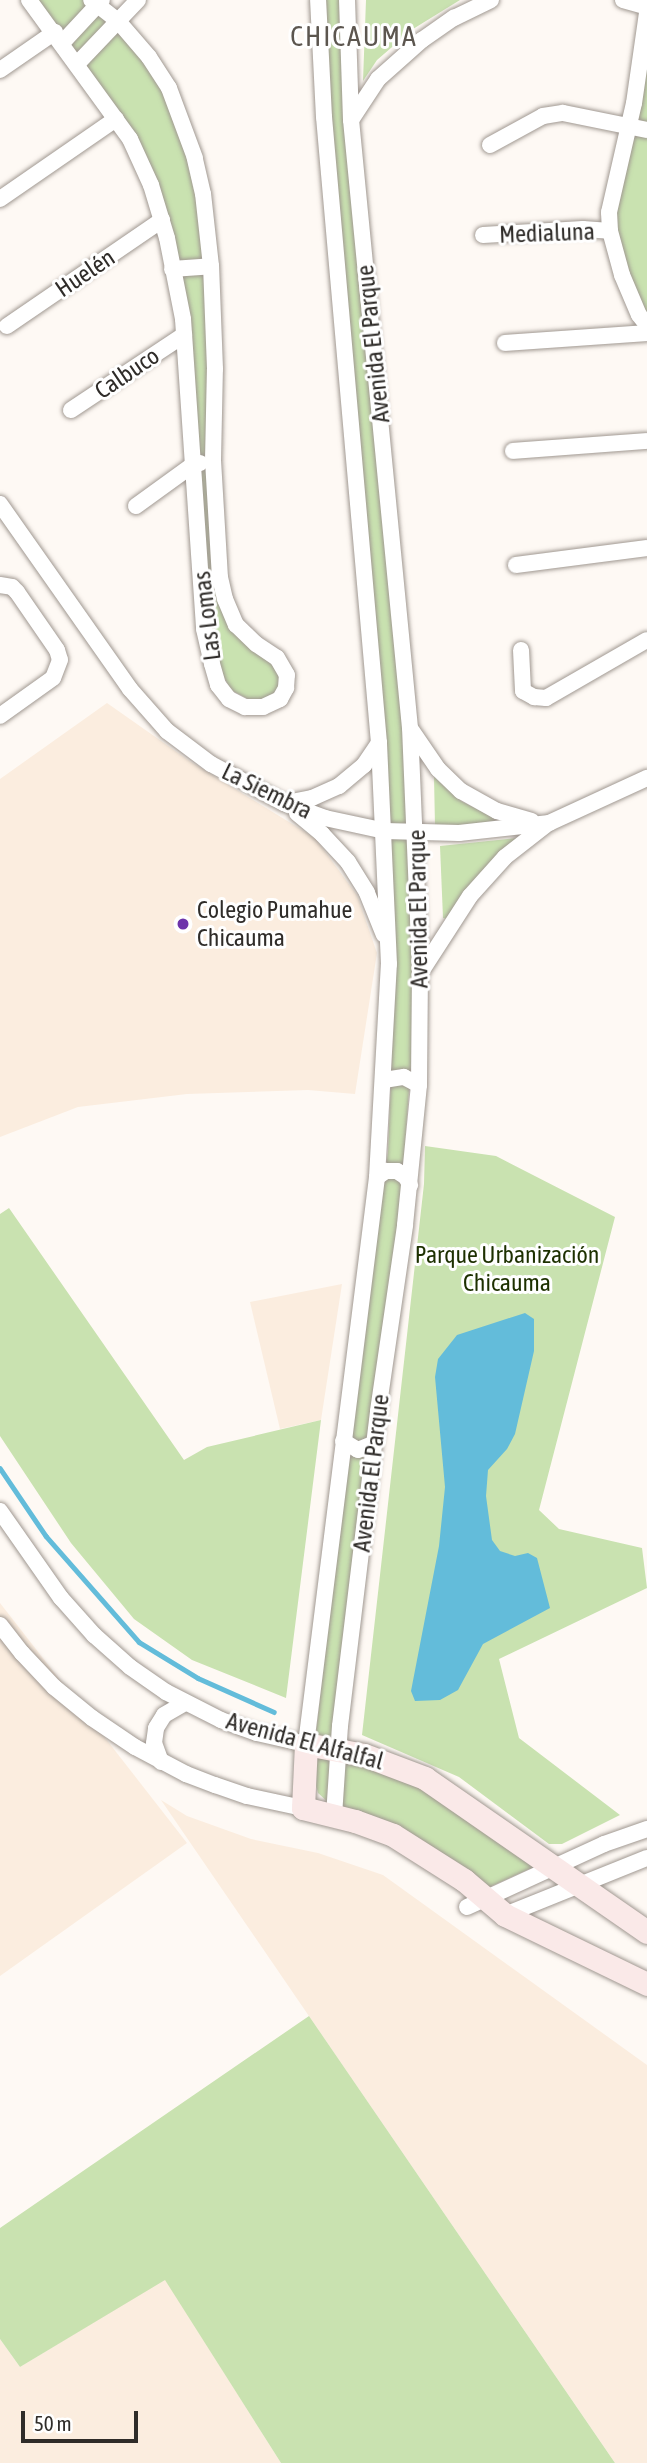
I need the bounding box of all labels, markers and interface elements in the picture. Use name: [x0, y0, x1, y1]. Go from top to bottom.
district label: CHICAUMA: [291, 19, 417, 53]
street label: Medialuna: [499, 217, 595, 249]
street label: Huelén: [50, 243, 120, 303]
street label: Avenida El Parque: [350, 264, 396, 424]
street label: Calbuco: [89, 341, 165, 405]
street label: Las Lomas: [187, 570, 227, 662]
street label: La Siembra: [217, 757, 317, 825]
street label: Avenida El Parque: [402, 829, 434, 989]
place label: Colegio Pumahue Chicauma: [197, 896, 352, 952]
marker: Colegio Pumahue Chicauma: [175, 916, 191, 932]
park label: Parque Urbanización Chicauma: [415, 1241, 599, 1297]
street label: Avenida El Parque: [347, 1393, 395, 1553]
street label: Avenida El Alfalfal: [223, 1706, 387, 1776]
scale bar: [24, 2396, 142, 2440]
text: 50 m: [34, 2411, 72, 2435]

